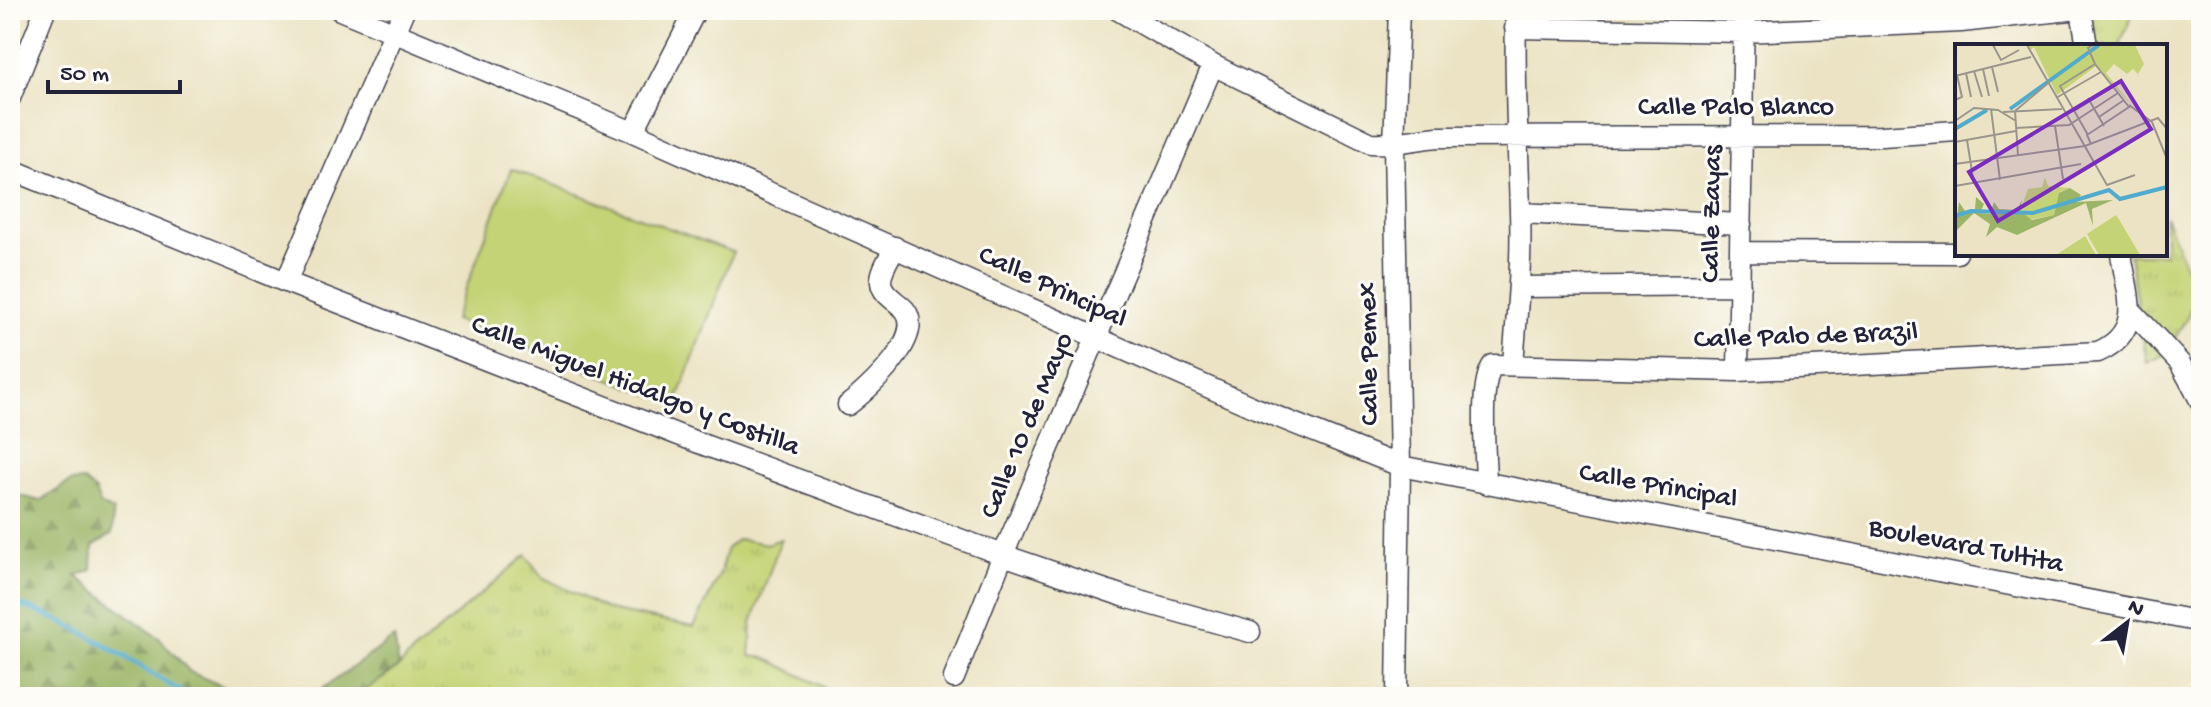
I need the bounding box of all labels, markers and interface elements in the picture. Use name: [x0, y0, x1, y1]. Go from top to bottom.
scale bar: [48, 44, 180, 94]
inset map: [1955, 44, 2167, 256]
text: 50 m: [60, 61, 109, 90]
street label: Calle Palo Blanco: [1638, 92, 1834, 125]
street label: Calle Zayas: [1695, 144, 1731, 283]
street label: Calle Principal: [973, 239, 1131, 337]
street label: Calle Pemex: [1352, 282, 1388, 426]
street label: Calle Miguel Hidalgo y Costilla: [466, 309, 805, 465]
street label: Calle Palo de Brazil: [1693, 317, 1919, 357]
street label: Calle 10 de Mayo: [974, 328, 1082, 524]
street label: Calle Principal: [1576, 457, 1740, 517]
street label: Boulevard Tultita: [1865, 512, 2068, 582]
north arrow: [2087, 583, 2167, 663]
text: N: [2122, 594, 2148, 624]

